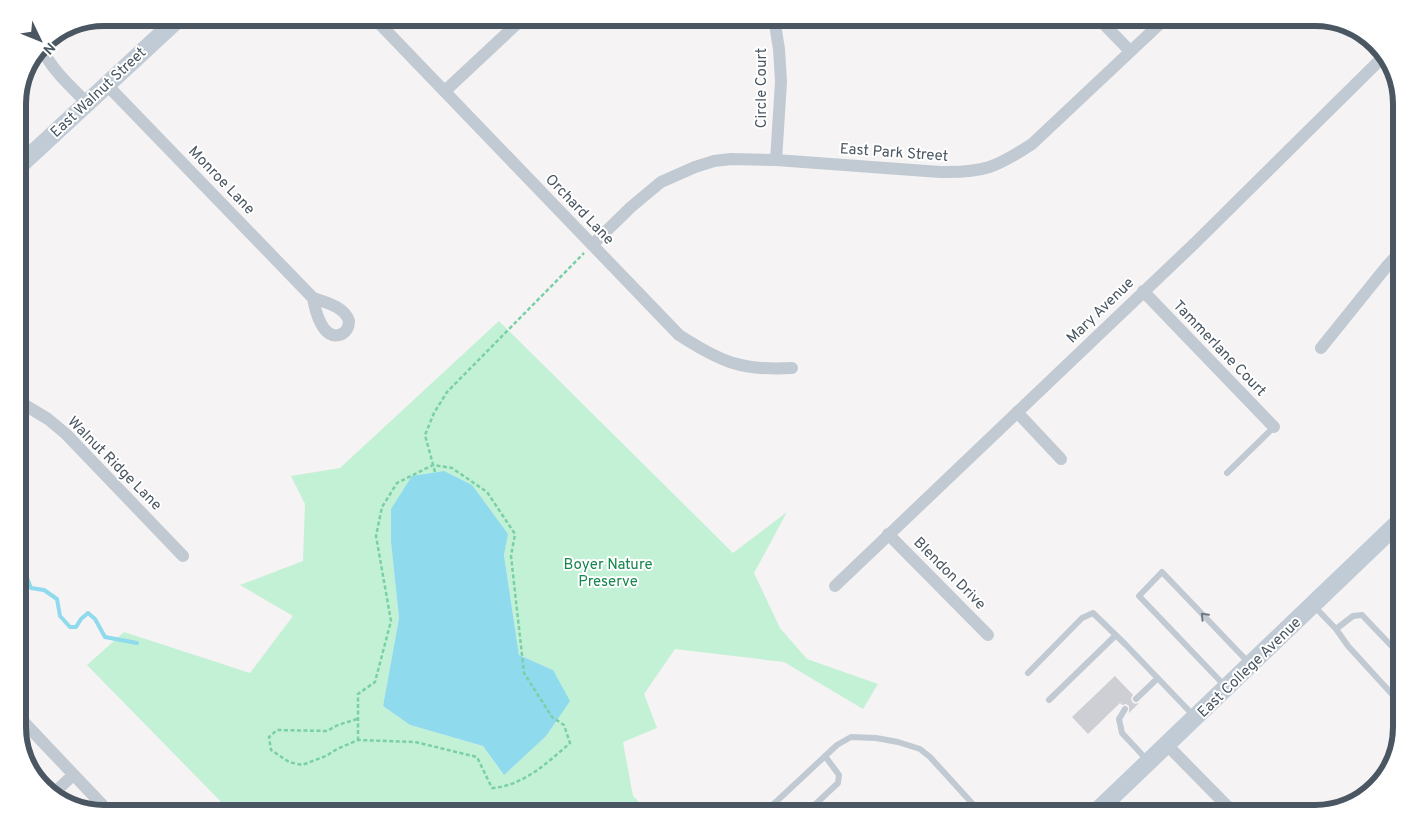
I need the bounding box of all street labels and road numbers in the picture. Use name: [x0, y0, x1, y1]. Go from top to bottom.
street label: East Walnut Street: [47, 44, 151, 142]
street label: Circle Court: [753, 48, 772, 128]
street label: East Park Street: [839, 140, 949, 167]
street label: Monroe Lane: [184, 143, 258, 219]
street label: Orchard Lane: [540, 171, 617, 249]
street label: Mary Avenue: [1063, 274, 1139, 348]
street label: Tammerlane Court: [1168, 297, 1270, 401]
street label: Walnut Ridge Lane: [63, 413, 165, 515]
street label: Blendon Drive: [909, 534, 989, 614]
street label: East College Avenue: [1194, 614, 1306, 722]

